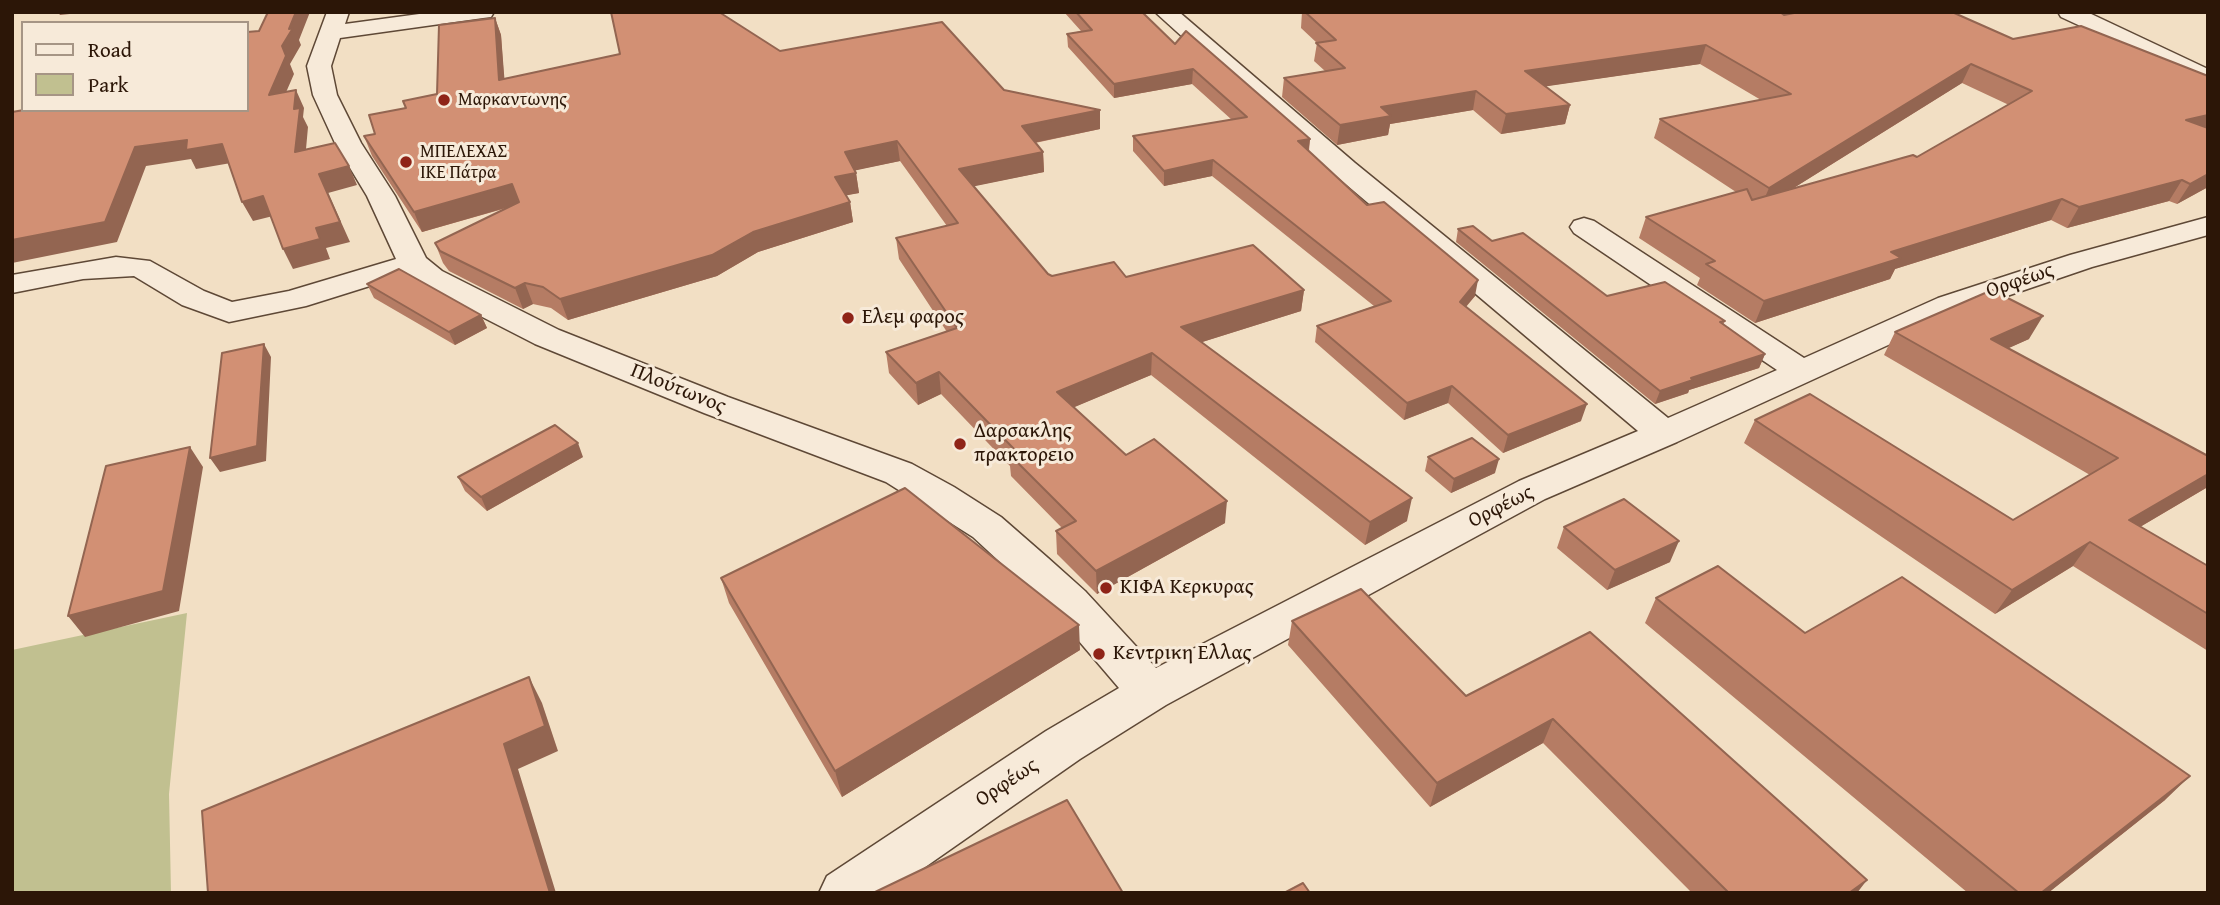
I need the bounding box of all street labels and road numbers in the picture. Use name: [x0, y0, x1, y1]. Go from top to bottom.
street label: Ορφέως: [1983, 258, 2057, 304]
street label: Πλούτωνος: [627, 358, 729, 420]
street label: Ορφέως: [1464, 480, 1538, 534]
street label: Ορφέως: [971, 753, 1043, 813]

